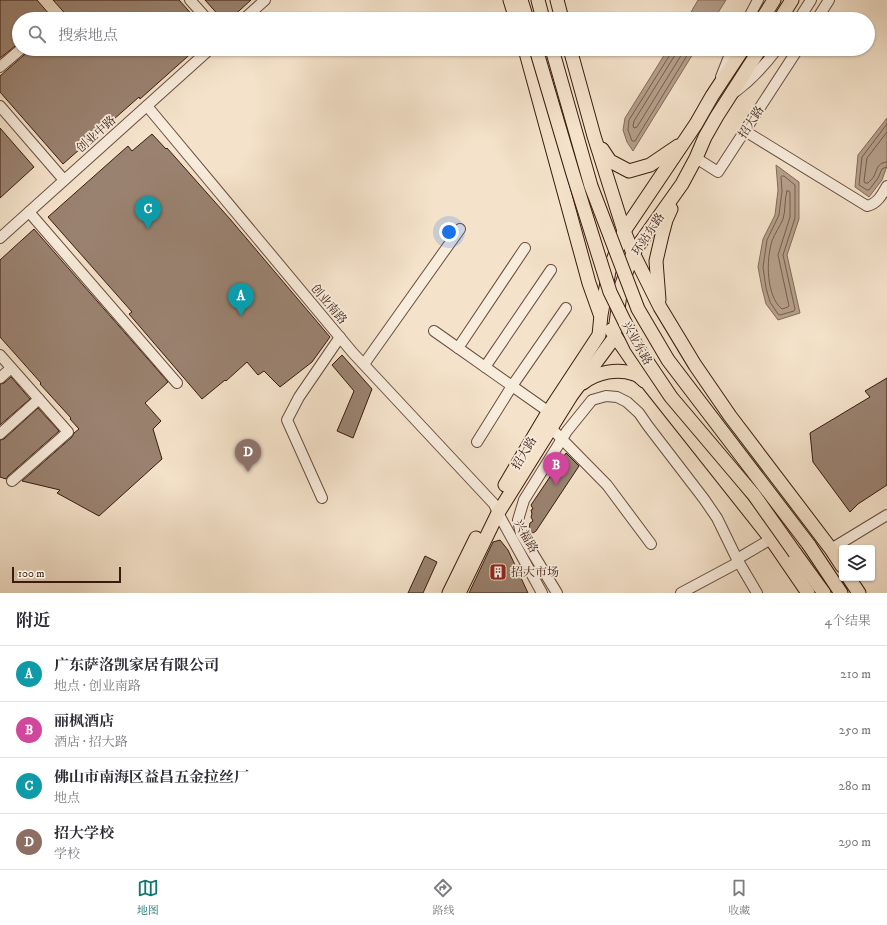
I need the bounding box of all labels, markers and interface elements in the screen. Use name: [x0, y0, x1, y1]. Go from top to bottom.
search box: [12, 12, 875, 56]
icon: search: [26, 23, 48, 45]
text: 搜索地点: [58, 26, 118, 45]
street label: 招大路: [735, 103, 768, 141]
street label: 创业中路: [73, 113, 119, 156]
pin: C: [135, 196, 161, 229]
street label: 环站东路: [629, 210, 668, 258]
your location: [439, 222, 459, 242]
street label: 创业南路: [307, 281, 350, 328]
pin: A: [228, 283, 254, 316]
street label: 兴业东路: [618, 319, 655, 368]
street label: 招大路: [509, 434, 540, 473]
pin: D: [235, 439, 261, 472]
pin: B: [543, 452, 569, 485]
street label: 兴福路: [510, 517, 541, 556]
map controls: [839, 545, 875, 581]
button: layers: [839, 545, 875, 581]
building icon: 招大市场: [488, 562, 508, 582]
scale bar: [12, 565, 121, 584]
place label: 招大市场: [511, 565, 559, 580]
text: 100 m: [18, 567, 44, 581]
text: 附近: [16, 610, 50, 632]
text: 4个结果: [825, 613, 871, 629]
text: 广东萨洛凯家居有限公司: [54, 656, 219, 675]
text: A: [25, 666, 33, 682]
text: 210 m: [840, 666, 871, 682]
text: 地点 · 创业南路: [54, 678, 141, 694]
text: 丽枫酒店: [54, 712, 114, 731]
text: B: [25, 722, 33, 738]
text: 250 m: [839, 722, 871, 738]
text: 酒店 · 招大路: [54, 734, 128, 750]
text: 佛山市南海区益昌五金拉丝厂: [54, 768, 249, 787]
text: C: [25, 778, 33, 794]
text: 280 m: [839, 778, 871, 794]
text: 地点: [54, 790, 80, 806]
text: 招大学校: [54, 824, 114, 843]
text: D: [24, 834, 34, 850]
text: 290 m: [839, 834, 871, 850]
text: 学校: [54, 846, 80, 862]
tab: 地图: [137, 877, 159, 918]
tab: 路线: [432, 877, 454, 918]
tab: 收藏: [728, 877, 750, 918]

